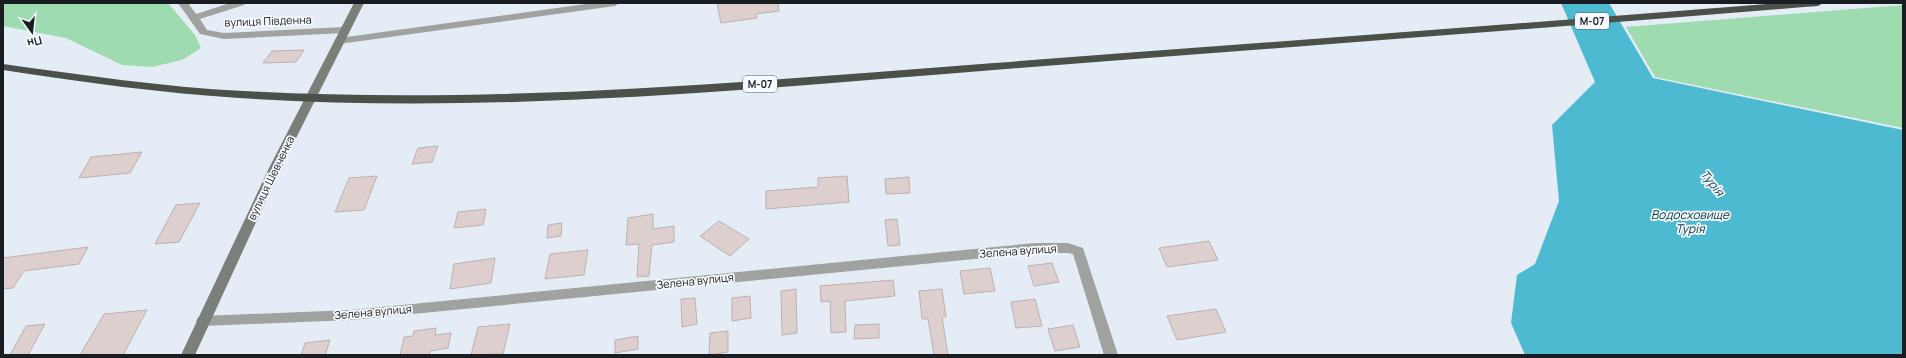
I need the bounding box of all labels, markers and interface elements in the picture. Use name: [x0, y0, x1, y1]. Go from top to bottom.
street label: вулиця Південна: [224, 11, 312, 30]
north arrow: [12, 12, 52, 52]
road number: М-07: [1575, 13, 1609, 29]
text: Пн: [25, 33, 44, 51]
road number: М-07: [743, 76, 777, 92]
street label: вулиця Шевченка: [244, 133, 297, 222]
water label: Турія: [1697, 166, 1729, 200]
water label: Водосховище Турія: [1651, 206, 1730, 237]
street label: Зелена вулиця: [979, 240, 1057, 261]
street label: Зелена вулиця: [656, 269, 734, 292]
street label: Зелена вулиця: [334, 301, 412, 322]

